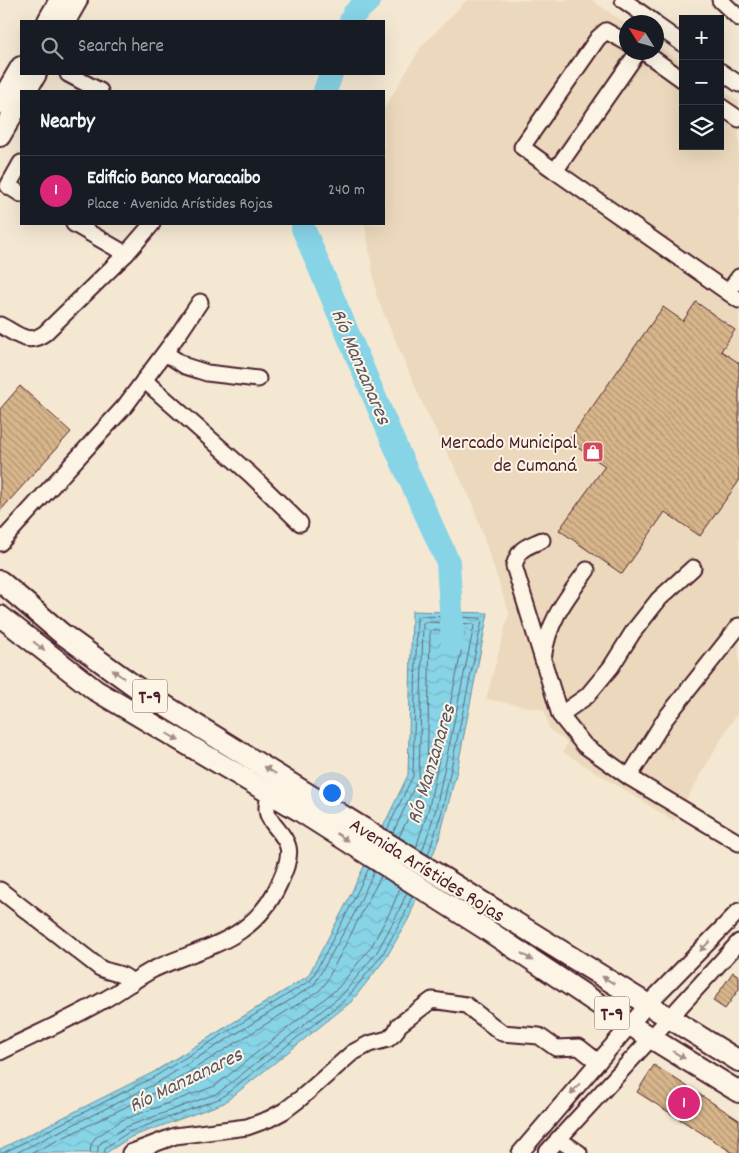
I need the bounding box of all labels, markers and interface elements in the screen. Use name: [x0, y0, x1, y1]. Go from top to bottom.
north arrow: [619, 15, 664, 60]
map controls: [679, 15, 724, 150]
button: +: [679, 15, 724, 60]
search box: [20, 20, 385, 75]
icon: search: [38, 34, 66, 62]
text: Search here: [78, 34, 164, 61]
button: −: [679, 60, 724, 105]
button: layers: [679, 105, 724, 150]
text: Nearby: [40, 108, 95, 138]
text: Edificio Banco Maracaibo: [87, 166, 261, 193]
text: 1: [54, 179, 58, 202]
text: 240 m: [328, 179, 365, 202]
text: Place · Avenida Arístides Rojas: [87, 193, 273, 216]
water label: Río Manzanares: [321, 305, 398, 431]
place label: Mercado Municipal de Cumaná: [440, 430, 577, 481]
shop icon: Mercado Municipal de Cumaná: [581, 440, 605, 464]
one-way arrow: [32, 640, 45, 651]
one-way arrow: [112, 668, 125, 679]
road number: T-9: [132, 679, 168, 712]
water label: Río Manzanares: [400, 700, 466, 828]
one-way arrow: [166, 732, 180, 741]
one-way arrow: [263, 765, 276, 775]
your location: [319, 780, 345, 806]
street label: Avenida Arístides Rojas: [343, 812, 510, 931]
one-way arrow: [335, 833, 348, 842]
one-way arrow: [699, 940, 711, 952]
one-way arrow: [521, 952, 534, 962]
one-way arrow: [602, 976, 615, 985]
road number: T-9: [594, 996, 630, 1030]
water label: Río Manzanares: [124, 1041, 249, 1122]
one-way arrow: [672, 1050, 685, 1059]
one-way arrow: [570, 1082, 581, 1095]
pin: 1: [668, 1084, 700, 1122]

